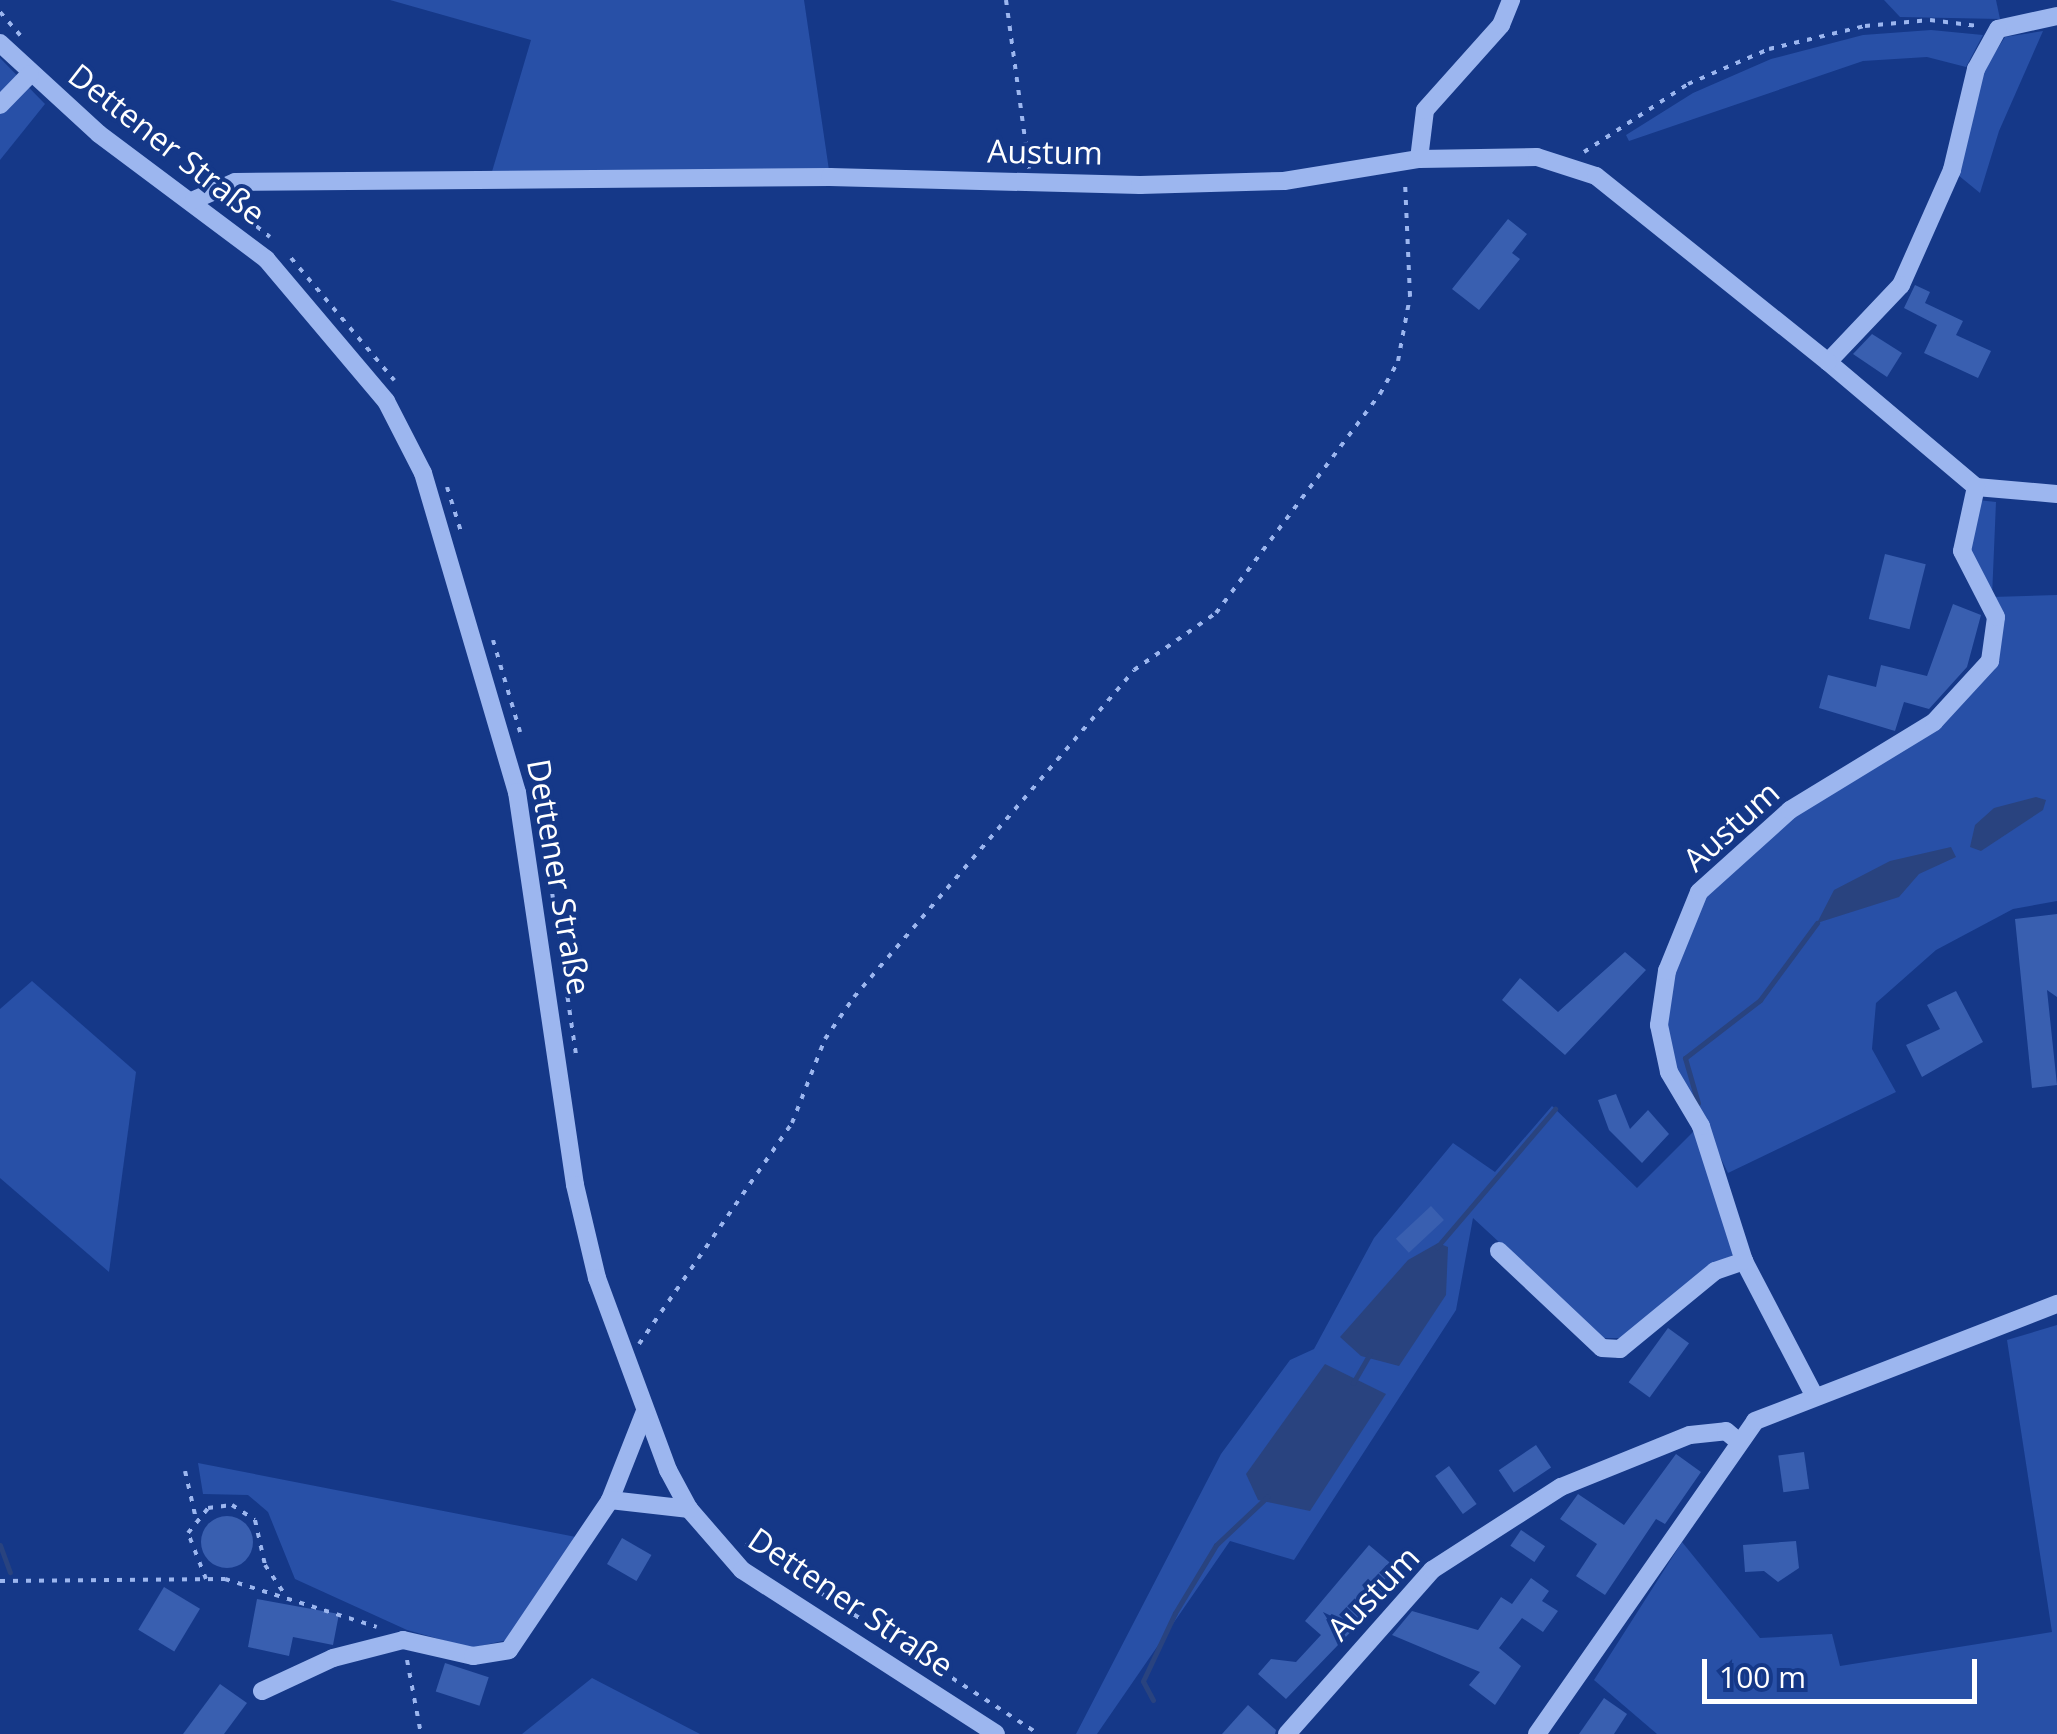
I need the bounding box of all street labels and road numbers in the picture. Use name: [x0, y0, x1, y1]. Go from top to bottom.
street label: Dettener Straße: [61, 55, 273, 233]
street label: Austum: [987, 132, 1103, 172]
street label: Dettener Straße: [519, 756, 599, 998]
street label: Austum: [1675, 773, 1787, 879]
street label: Dettener Straße: [741, 1519, 961, 1685]
street label: Austum: [1319, 1538, 1427, 1648]

